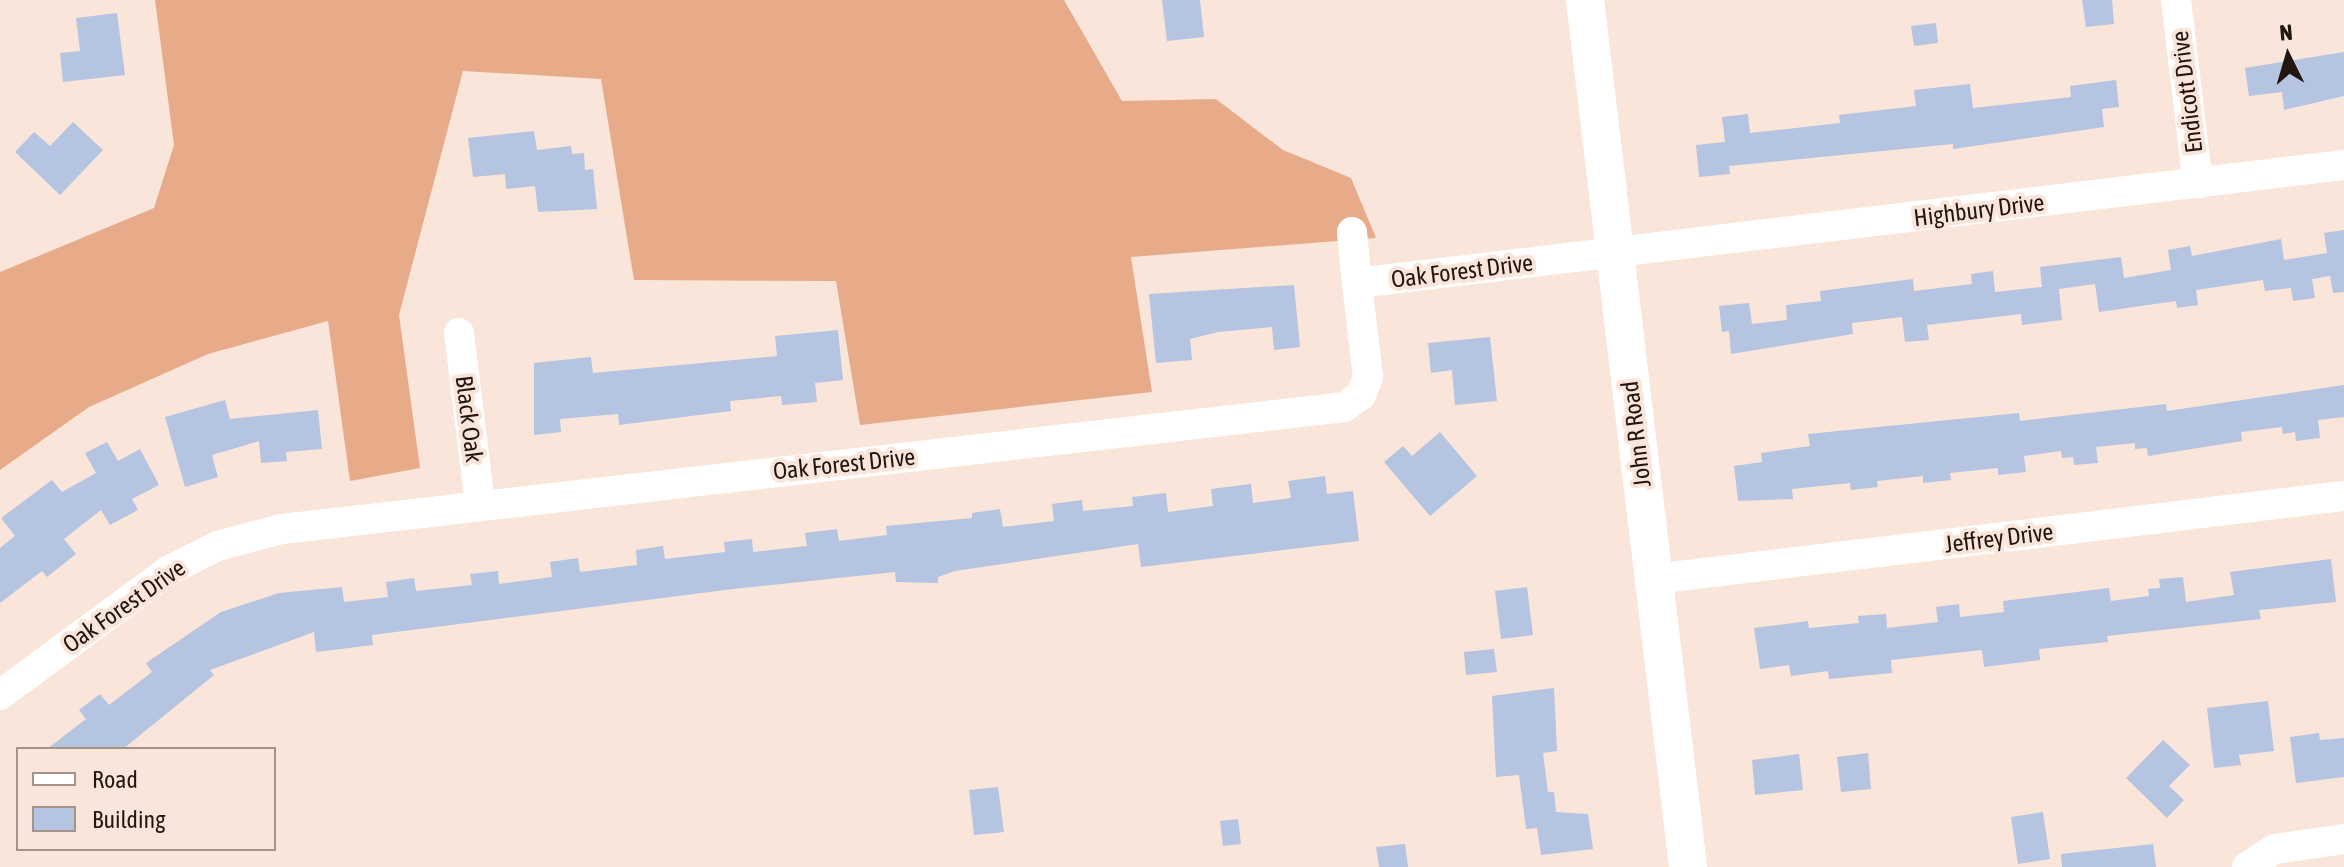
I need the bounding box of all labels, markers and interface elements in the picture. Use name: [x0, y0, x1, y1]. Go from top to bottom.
north arrow: [2248, 16, 2328, 96]
text: N: [2278, 19, 2294, 46]
street label: Endicott Drive: [2165, 29, 2209, 155]
street label: Highbury Drive: [1912, 188, 2046, 232]
street label: Oak Forest Drive: [1389, 248, 1535, 294]
street label: Black Oak: [449, 374, 489, 464]
street label: John R Road: [1615, 379, 1657, 489]
street label: Oak Forest Drive: [772, 442, 916, 486]
street label: Jeffrey Drive: [1943, 517, 2055, 559]
street label: Oak Forest Drive: [57, 553, 191, 659]
legend: [16, 747, 276, 851]
text: Road: [92, 766, 138, 793]
text: Building: [92, 806, 165, 833]

